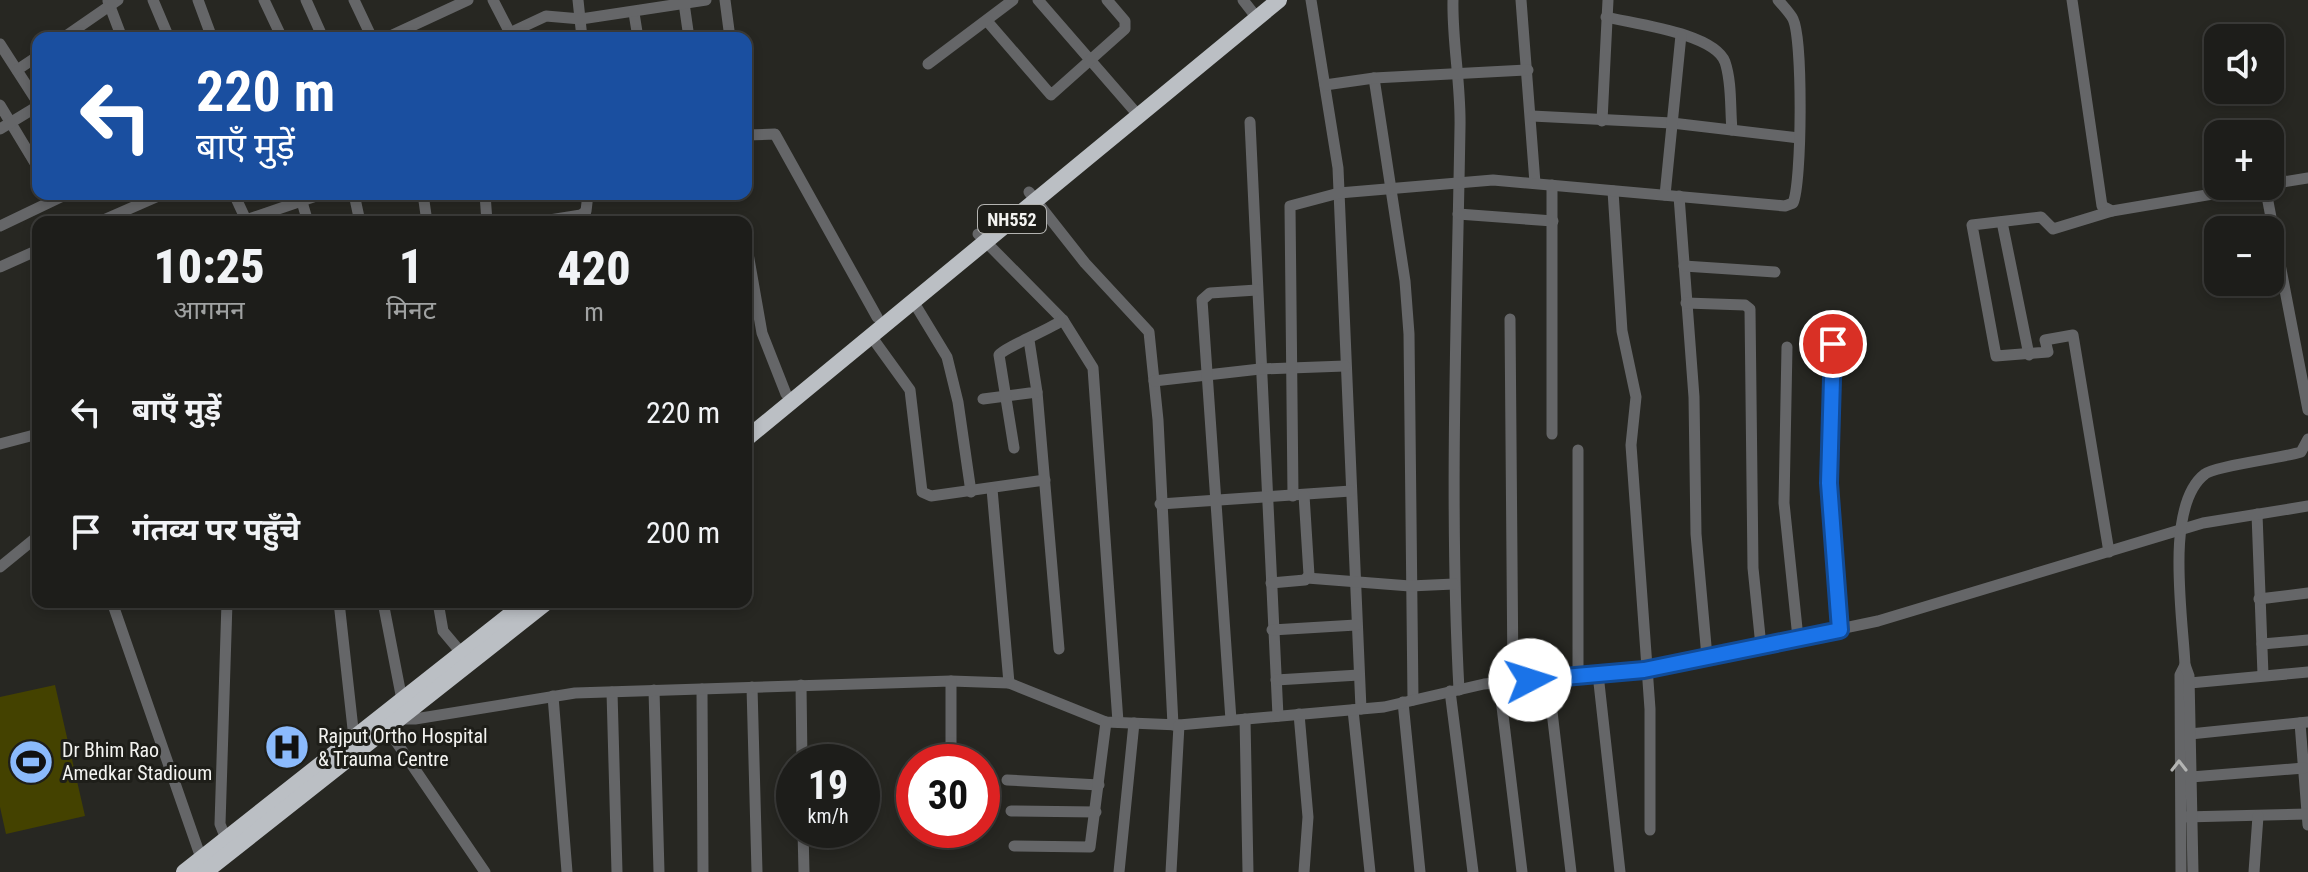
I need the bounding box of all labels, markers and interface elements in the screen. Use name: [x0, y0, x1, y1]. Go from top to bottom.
map controls: [2204, 24, 2284, 296]
button: sound: [2204, 24, 2284, 104]
text: 220 m: [196, 59, 335, 125]
icon: left: [64, 64, 168, 168]
button: +: [2204, 120, 2284, 200]
text: बाएँ मुड़ें: [196, 126, 295, 168]
road number: NH552: [978, 205, 1046, 233]
button: −: [2204, 216, 2284, 296]
text: 10:25: [153, 238, 265, 295]
text: 1: [399, 238, 423, 295]
text: 420: [557, 240, 631, 297]
text: आगमन: [173, 295, 245, 325]
text: मिनट: [386, 295, 436, 325]
text: m: [584, 297, 604, 327]
pin: [1799, 310, 1867, 378]
icon: arrive: [1811, 322, 1855, 366]
icon: left: [64, 390, 108, 434]
text: बाएँ मुड़ें: [132, 392, 221, 427]
text: 220 m: [646, 395, 720, 430]
icon: arrive: [64, 510, 108, 554]
text: गंतव्य पर पहुँचे: [132, 512, 300, 547]
text: 200 m: [646, 515, 720, 550]
position arrow: [1488, 638, 1572, 722]
hospital icon: Rajput Ortho Hospital & Trauma Centre: [263, 723, 311, 771]
place label: Rajput Ortho Hospital & Trauma Centre: [318, 724, 488, 771]
sports icon: Dr Bhim Rao Amedkar Stadioum: [7, 738, 55, 786]
place label: Dr Bhim Rao Amedkar Stadioum: [62, 738, 212, 785]
speed limit sign: 30: [896, 744, 1000, 848]
one-way arrow: [2170, 759, 2188, 772]
text: 19: [808, 762, 848, 809]
text: km/h: [807, 804, 849, 828]

